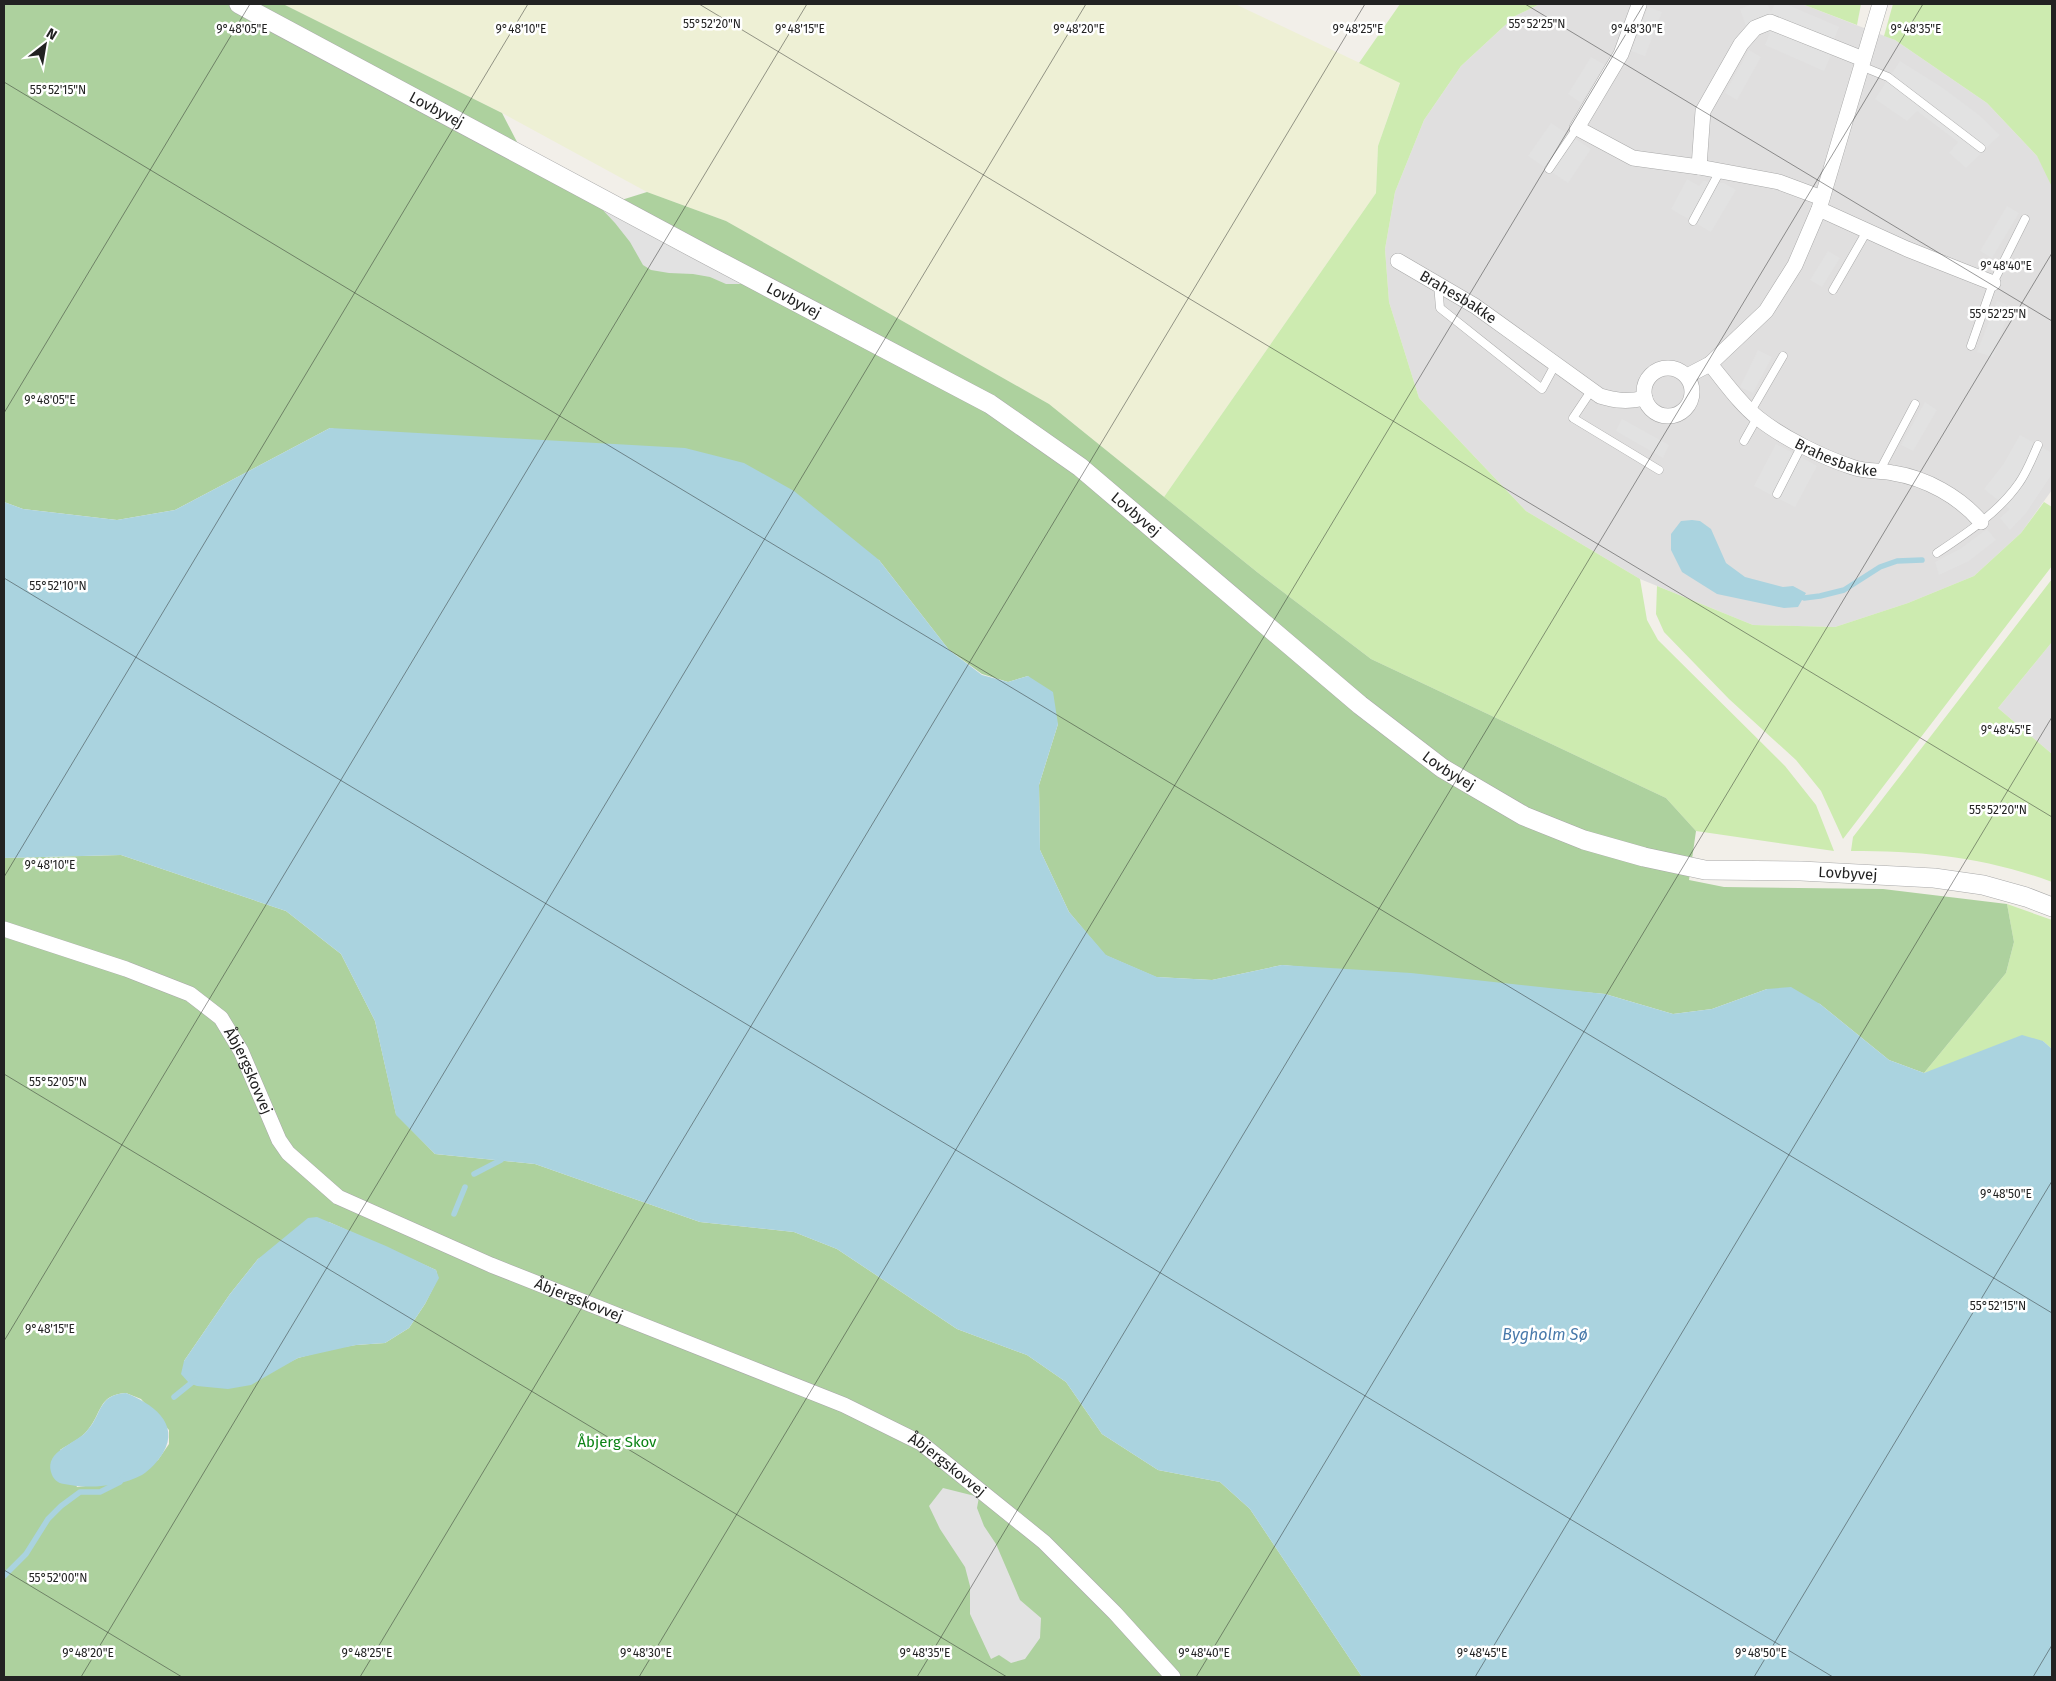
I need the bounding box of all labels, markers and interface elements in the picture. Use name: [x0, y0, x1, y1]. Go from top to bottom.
text: 55°52'20"N: [683, 17, 741, 31]
text: 55°52'25"N: [1508, 17, 1566, 31]
north arrow: [20, 20, 70, 70]
text: 9°48'05"E: [216, 22, 268, 36]
text: 9°48'10"E: [495, 22, 547, 36]
text: 9°48'15"E: [775, 22, 825, 36]
text: 9°48'20"E: [1053, 22, 1105, 36]
text: 9°48'25"E: [1333, 22, 1383, 36]
text: 9°48'30"E: [1611, 22, 1663, 36]
text: 9°48'35"E: [1891, 22, 1941, 36]
text: N: [43, 25, 60, 44]
text: 55°52'15"N: [30, 83, 86, 97]
street label: Lovbyvej: [406, 88, 467, 132]
text: 9°48'40"E: [1980, 259, 2032, 273]
street label: Brahesbakke: [1416, 267, 1500, 327]
street label: Lovbyvej: [763, 279, 824, 322]
text: 55°52'25"N: [1969, 307, 2027, 321]
text: 9°48'05"E: [24, 393, 76, 407]
street label: Brahesbakke: [1792, 434, 1878, 480]
street label: Lovbyvej: [1107, 488, 1164, 540]
text: 55°52'10"N: [29, 579, 87, 593]
text: 9°48'45"E: [1981, 723, 2031, 737]
street label: Lovbyvej: [1419, 747, 1478, 794]
text: 55°52'20"N: [1969, 803, 2027, 817]
text: 9°48'10"E: [24, 858, 76, 872]
street label: Lovbyvej: [1818, 863, 1878, 884]
street label: Åbjergskovvej: [220, 1024, 276, 1117]
text: 55°52'05"N: [29, 1075, 87, 1089]
text: 9°48'50"E: [1980, 1187, 2032, 1201]
street label: Åbjergskovvej: [532, 1274, 626, 1325]
text: 55°52'15"N: [1970, 1299, 2026, 1313]
text: 9°48'15"E: [25, 1322, 75, 1336]
water label: Bygholm Sø: [1502, 1325, 1588, 1344]
street label: Åbjergskovvej: [905, 1429, 989, 1501]
park label: Åbjerg Skov: [577, 1433, 657, 1451]
text: 55°52'00"N: [29, 1571, 87, 1585]
text: 9°48'20"E: [62, 1646, 114, 1660]
text: 9°48'25"E: [342, 1646, 392, 1660]
text: 9°48'30"E: [620, 1646, 672, 1660]
text: 9°48'35"E: [900, 1646, 950, 1660]
text: 9°48'40"E: [1178, 1646, 1230, 1660]
text: 9°48'45"E: [1457, 1646, 1507, 1660]
text: 9°48'50"E: [1735, 1646, 1787, 1660]

